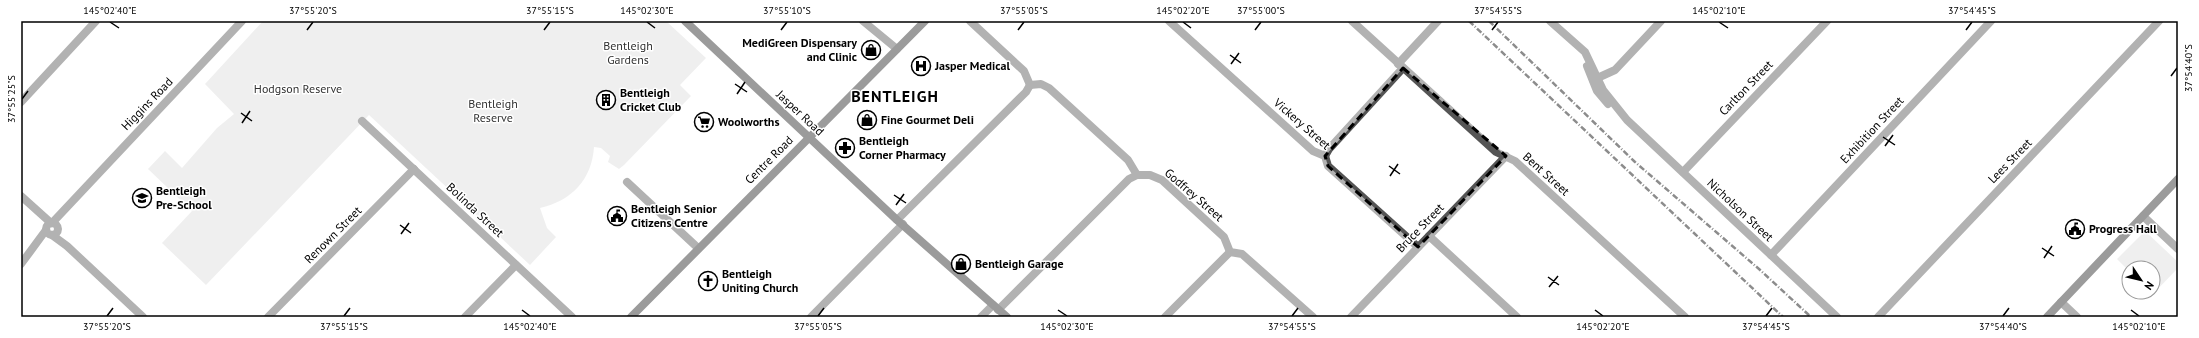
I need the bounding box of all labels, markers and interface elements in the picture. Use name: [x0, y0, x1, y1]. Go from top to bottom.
text: 145°02'40"E: [83, 4, 137, 17]
text: 37°55'20"S: [289, 4, 337, 17]
text: 37°55'15"S: [526, 4, 574, 17]
text: 145°02'30"E: [620, 4, 674, 17]
text: 37°55'10"S: [763, 4, 811, 17]
text: 37°55'05"S: [1000, 4, 1048, 17]
text: 145°02'20"E: [1156, 4, 1210, 17]
text: 37°55'00"S: [1237, 4, 1285, 17]
text: 37°54'55"S: [1474, 4, 1522, 17]
text: 145°02'10"E: [1692, 4, 1746, 17]
text: 37°54'45"S: [1948, 4, 1996, 17]
place label: MediGreen Dispensary and Clinic: [742, 35, 857, 64]
park label: Bentleigh Gardens: [603, 38, 653, 67]
shop icon: MediGreen Dispensary and Clinic: [860, 39, 882, 61]
text: 37°54'40"S: [2182, 44, 2195, 92]
hospital icon: Jasper Medical: [910, 55, 932, 77]
street label: Carlton Street: [1716, 57, 1776, 118]
place label: Jasper Medical: [934, 58, 1010, 73]
street label: Higgins Road: [118, 74, 176, 133]
text: 37°55'25"S: [5, 75, 18, 123]
park label: Hodgson Reserve: [254, 81, 342, 96]
place label: Bentleigh Cricket Club: [620, 85, 682, 114]
street label: Jasper Road: [773, 86, 827, 139]
district label: BENTLEIGH: [851, 86, 939, 106]
building icon: Bentleigh Cricket Club: [595, 89, 617, 111]
street label: Exhibition Street: [1837, 93, 1907, 166]
street label: Vickery Street: [1270, 94, 1334, 152]
park label: Bentleigh Reserve: [468, 96, 518, 125]
shop icon: Fine Gourmet Deli: [856, 109, 878, 131]
supermarket icon: Woolworths: [693, 111, 715, 133]
place label: Fine Gourmet Deli: [881, 112, 974, 127]
place label: Woolworths: [718, 114, 779, 129]
street label: Centre Road: [741, 132, 796, 187]
place label: Bentleigh Corner Pharmacy: [859, 133, 946, 162]
street label: Lees Street: [1985, 135, 2035, 186]
pharmacy icon: Bentleigh Corner Pharmacy: [834, 137, 856, 159]
street label: Bent Street: [1520, 149, 1573, 198]
street label: Godfrey Street: [1162, 165, 1227, 224]
street label: Nicholson Street: [1704, 175, 1777, 244]
street label: Bolinda Street: [444, 179, 507, 240]
place label: Bentleigh Pre-School: [156, 183, 212, 212]
school or university icon: Bentleigh Pre-School: [131, 187, 153, 209]
street label: Bruce Street: [1392, 200, 1447, 255]
place label: Bentleigh Senior Citizens Centre: [631, 201, 717, 230]
street label: Renown Street: [301, 203, 364, 266]
public building icon: Bentleigh Senior Citizens Centre: [606, 205, 628, 227]
public building icon: Progress Hall: [2064, 218, 2086, 240]
place label: Progress Hall: [2089, 221, 2157, 236]
shop icon: Bentleigh Garage: [950, 253, 972, 275]
place label: Bentleigh Garage: [975, 256, 1064, 271]
north arrow: [2121, 260, 2161, 300]
place label: Bentleigh Uniting Church: [722, 266, 798, 295]
church icon: Bentleigh Uniting Church: [697, 270, 719, 292]
text: N: [2141, 279, 2157, 293]
text: 37°55'20"S: [83, 320, 131, 333]
text: 37°55'15"S: [320, 320, 368, 333]
text: 145°02'40"E: [503, 320, 557, 333]
text: 37°55'05"S: [794, 320, 842, 333]
text: 145°02'30"E: [1040, 320, 1094, 333]
text: 37°54'55"S: [1268, 320, 1316, 333]
text: 145°02'20"E: [1576, 320, 1630, 333]
text: 37°54'45"S: [1742, 320, 1790, 333]
text: 37°54'40"S: [1979, 320, 2027, 333]
text: 145°02'10"E: [2112, 320, 2166, 333]

